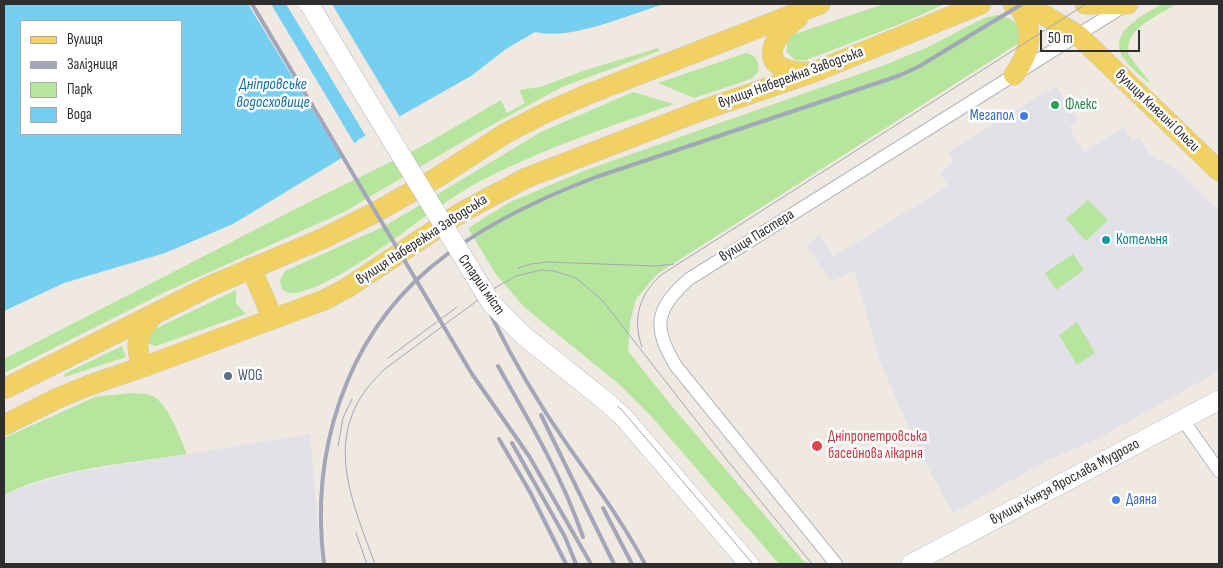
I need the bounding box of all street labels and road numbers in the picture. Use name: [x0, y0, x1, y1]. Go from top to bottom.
street label: вулиця Набережна Заводська: [716, 43, 866, 113]
street label: вулиця Княгині Ольги: [1111, 66, 1203, 156]
street label: вулиця Набережна Заводська: [353, 191, 491, 289]
street label: вулиця Пастера: [716, 206, 798, 266]
street label: Старий міст: [454, 251, 508, 319]
street label: вулиця Князя Ярослава Мудрого: [987, 435, 1143, 529]

